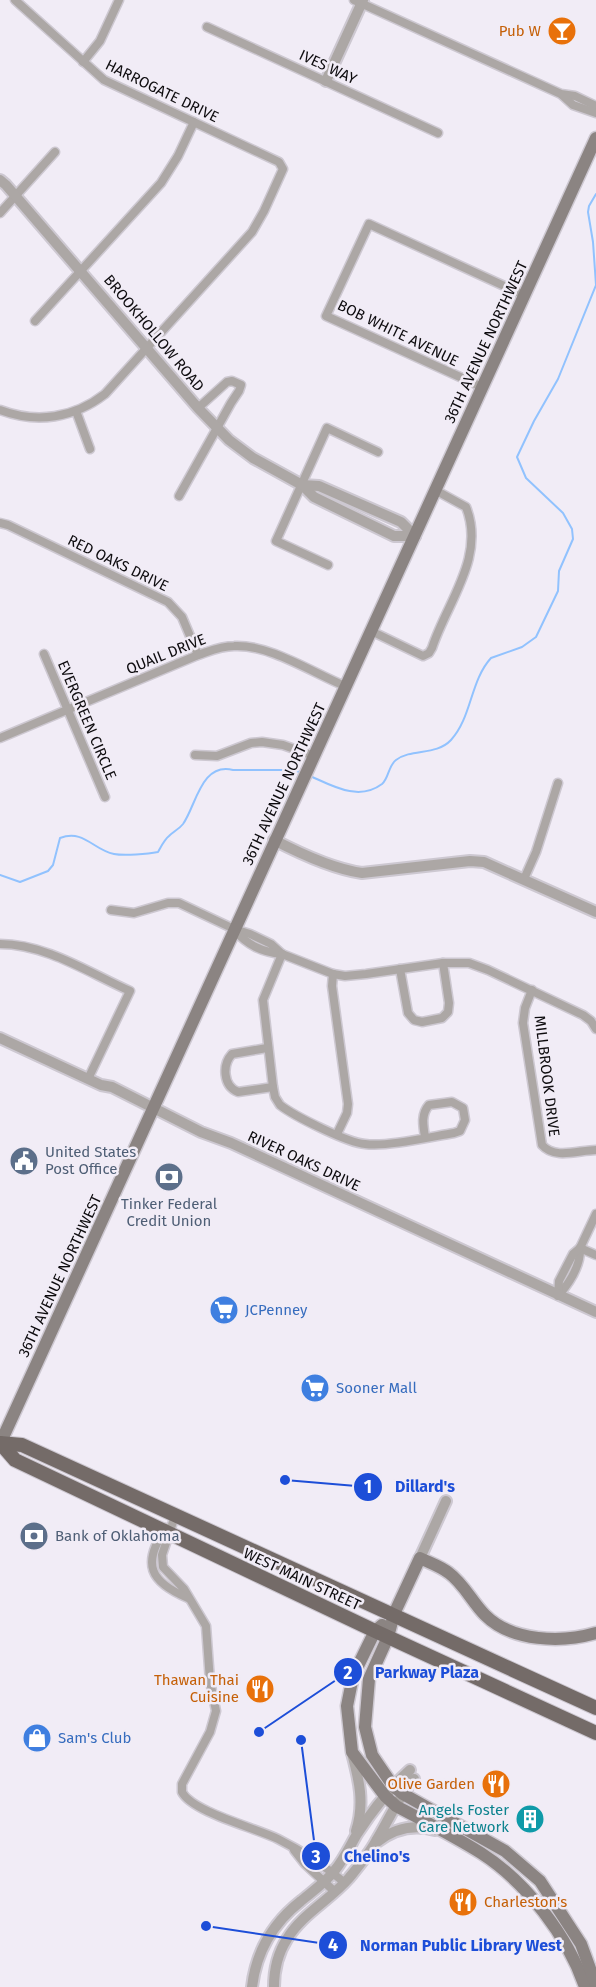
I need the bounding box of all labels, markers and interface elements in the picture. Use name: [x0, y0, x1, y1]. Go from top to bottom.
bar icon: Pub W: [546, 15, 578, 47]
place label: Pub W: [499, 22, 542, 40]
street label: IVES WAY: [296, 46, 360, 88]
street label: HARROGATE DRIVE: [102, 56, 222, 126]
street label: 36TH AVENUE NORTHWEST: [440, 258, 532, 426]
street label: BROOKHOLLOW ROAD: [100, 271, 208, 395]
street label: BOB WHITE AVENUE: [335, 296, 461, 370]
street label: RED OAKS DRIVE: [65, 531, 171, 595]
street label: QUAIL DRIVE: [124, 630, 208, 678]
street label: EVERGREEN CIRCLE: [54, 658, 120, 782]
street label: 36TH AVENUE NORTHWEST: [238, 700, 330, 868]
street label: MILLBROOK DRIVE: [531, 1014, 563, 1138]
street label: RIVER OAKS DRIVE: [245, 1127, 363, 1195]
place label: United States Post Office: [45, 1143, 136, 1178]
public building icon: United States Post Office: [8, 1145, 40, 1177]
bank icon: Tinker Federal Credit Union: [153, 1161, 185, 1193]
street label: 36TH AVENUE NORTHWEST: [14, 1192, 106, 1360]
place label: Tinker Federal Credit Union: [121, 1195, 218, 1230]
supermarket icon: JCPenney: [208, 1294, 240, 1326]
place label: JCPenney: [245, 1301, 308, 1319]
supermarket icon: Sooner Mall: [299, 1372, 331, 1404]
place label: Sooner Mall: [336, 1379, 418, 1397]
callout: Dillard's: [353, 1470, 467, 1504]
text: 1: [364, 1476, 372, 1498]
text: Dillard's: [395, 1477, 455, 1496]
bank icon: Bank of Oklahoma: [18, 1520, 50, 1552]
place label: Bank of Oklahoma: [55, 1527, 180, 1545]
street label: WEST MAIN STREET: [241, 1544, 364, 1614]
callout: Parkway Plaza: [333, 1655, 491, 1689]
text: 2: [343, 1662, 353, 1684]
text: Parkway Plaza: [375, 1663, 479, 1682]
place label: Thawan Thai Cuisine: [154, 1671, 239, 1706]
restaurant icon: Thawan Thai Cuisine: [244, 1673, 276, 1705]
shop icon: Sam's Club: [21, 1722, 53, 1754]
place label: Sam's Club: [58, 1729, 131, 1747]
restaurant icon: Olive Garden: [480, 1768, 512, 1800]
place label: Olive Garden: [388, 1775, 475, 1793]
place label: Angels Foster Care Network: [418, 1801, 509, 1836]
building icon: Angels Foster Care Network: [514, 1803, 546, 1835]
callout: Chelino's: [301, 1839, 422, 1873]
text: 3: [310, 1846, 321, 1868]
text: Chelino's: [344, 1847, 410, 1866]
restaurant icon: Charleston's: [447, 1886, 479, 1918]
place label: Charleston's: [484, 1893, 567, 1911]
callout: Norman Public Library West: [318, 1928, 574, 1962]
text: 4: [328, 1934, 338, 1956]
text: Norman Public Library West: [360, 1936, 563, 1955]

